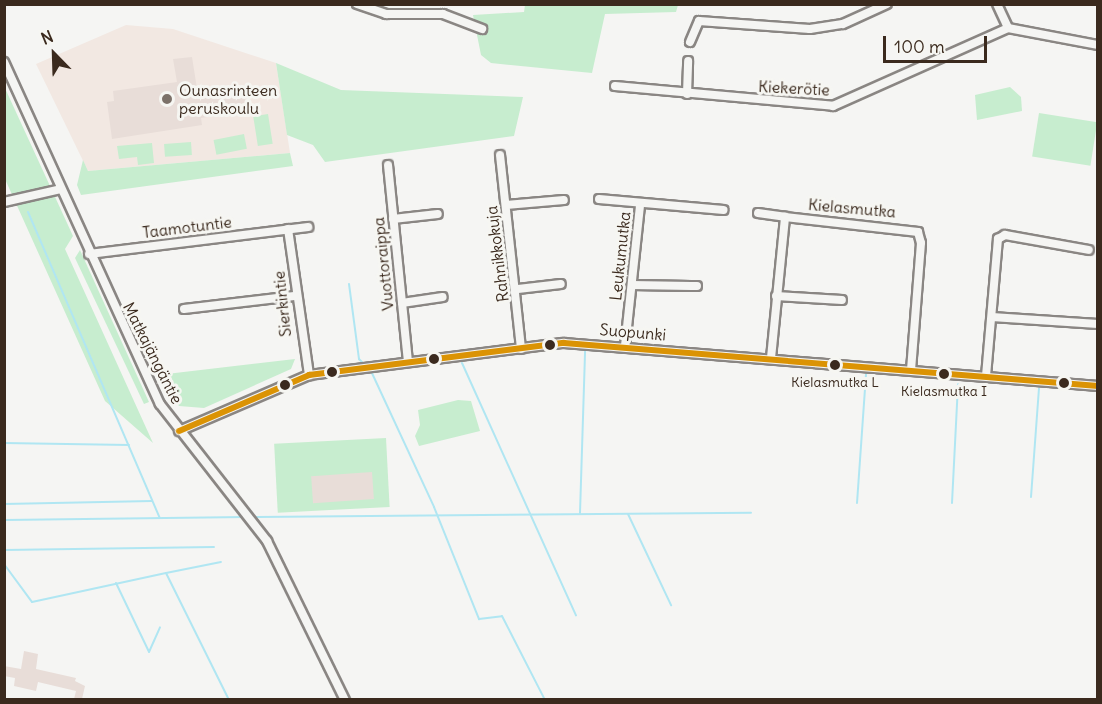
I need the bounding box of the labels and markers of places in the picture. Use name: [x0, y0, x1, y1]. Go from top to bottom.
place label: Ounasrinteen peruskoulu: [179, 80, 277, 118]
marker: Ounasrinteen peruskoulu: [160, 92, 174, 106]
unlabelled marker: [544, 339, 556, 351]
unlabelled marker: [428, 353, 440, 365]
marker: Kielasmutka L: [829, 359, 841, 371]
unlabelled marker: [326, 366, 338, 378]
marker: Kielasmutka I: [938, 368, 950, 380]
place label: Kielasmutka L: [791, 374, 879, 390]
unlabelled marker: [1058, 377, 1070, 389]
unlabelled marker: [279, 379, 291, 391]
place label: Kielasmutka I: [901, 383, 987, 399]

